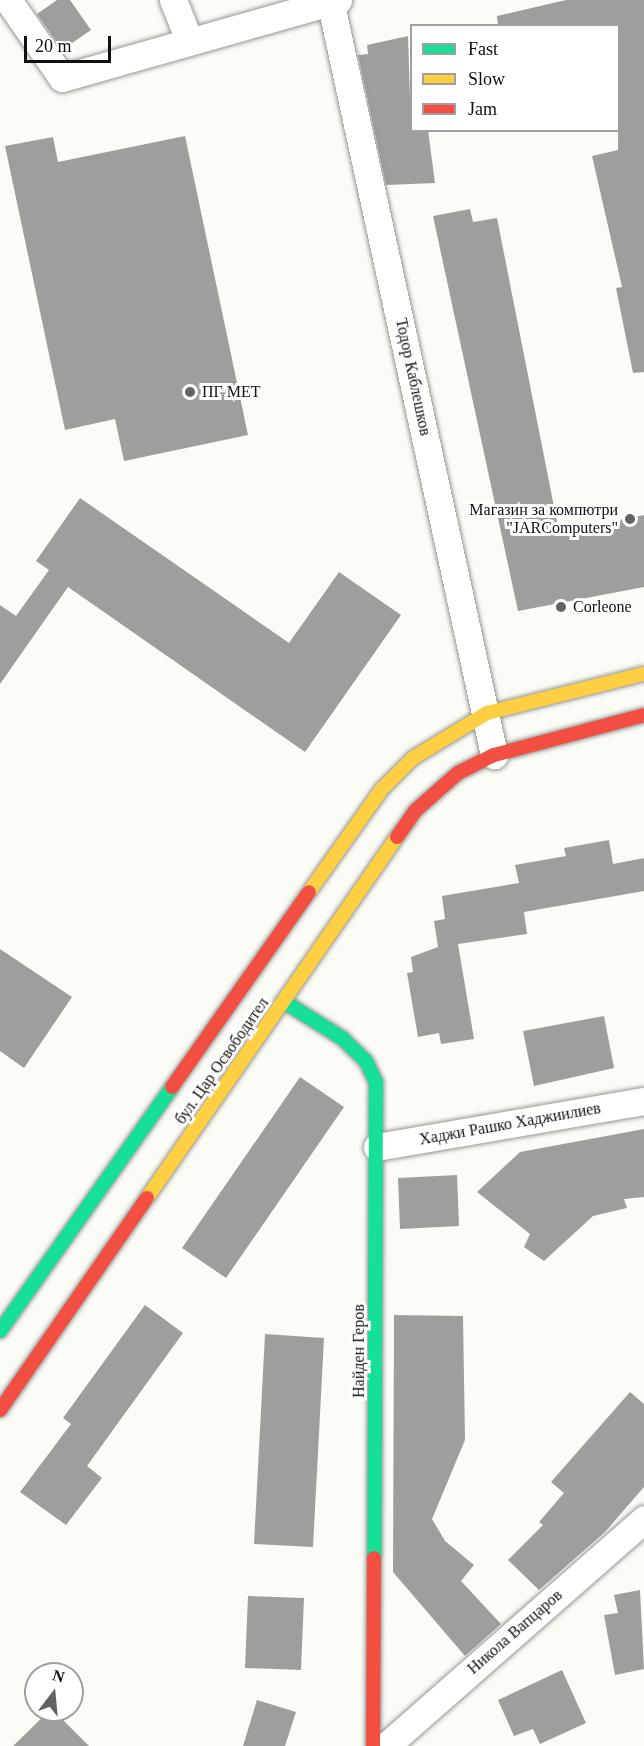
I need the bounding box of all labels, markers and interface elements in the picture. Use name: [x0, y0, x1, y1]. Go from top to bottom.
scale bar: [27, 24, 114, 62]
legend: [410, 24, 620, 132]
text: 20 m: [35, 36, 72, 56]
text: Fast: [468, 39, 498, 59]
text: Slow: [468, 69, 505, 89]
text: Jam: [468, 99, 497, 119]
street label: Тодор Каблешков: [391, 317, 435, 437]
place label: ПГ МЕТ: [202, 382, 261, 402]
marker: ПГ МЕТ: [183, 385, 197, 399]
place label: Магазин за компютри "JARComputers": [469, 500, 618, 538]
marker: Магазин за компютри "JARComputers": [623, 512, 637, 526]
place label: Corleone: [573, 597, 632, 617]
marker: Corleone: [554, 600, 568, 614]
street label: бул. Цар Освободител: [171, 994, 273, 1128]
street label: Хаджи Рашко Хаджиилиев: [418, 1099, 602, 1149]
street label: Найден Геров: [349, 1304, 369, 1398]
street label: Никола Вапцаров: [464, 1586, 566, 1678]
north arrow: [24, 1662, 84, 1722]
text: N: [51, 1666, 66, 1686]

